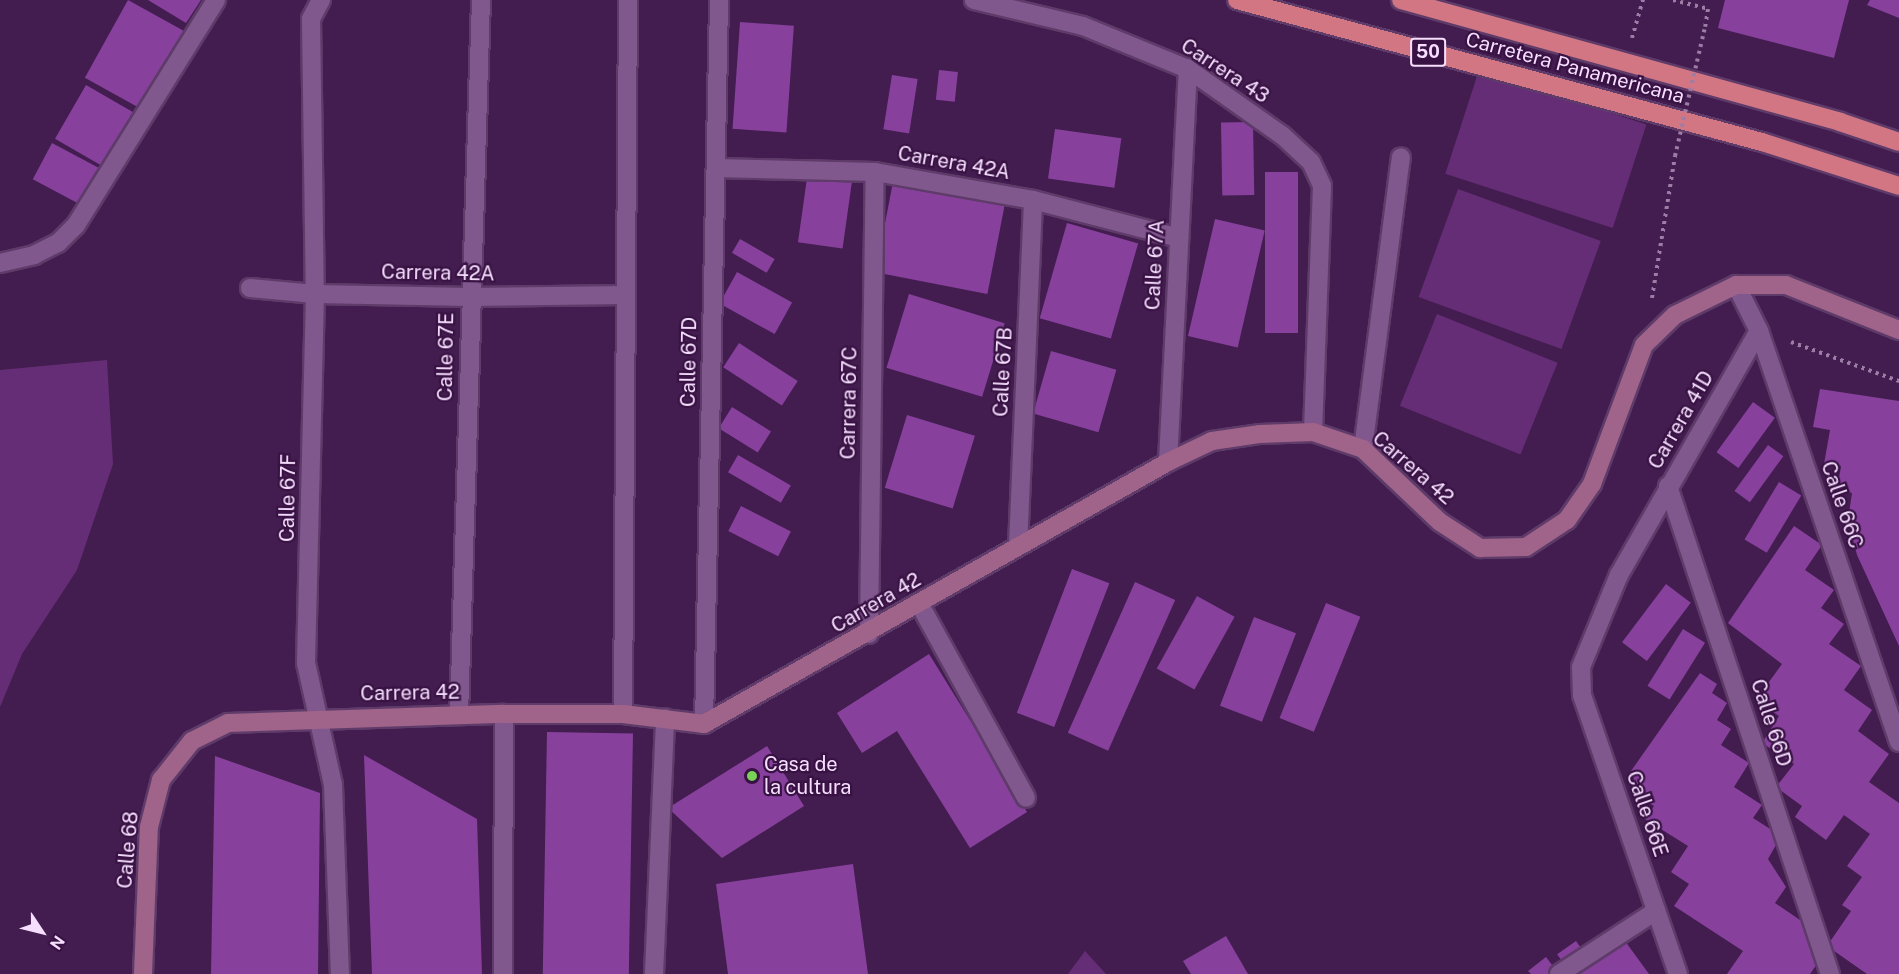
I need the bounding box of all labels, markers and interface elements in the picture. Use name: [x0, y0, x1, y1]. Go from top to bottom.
street label: Carretera Panamericana: [1463, 27, 1687, 109]
street label: Carrera 43: [1177, 34, 1273, 108]
road number: 50: [1410, 37, 1446, 67]
street label: Carrera 42A: [896, 141, 1012, 185]
street label: Calle 67A: [1141, 219, 1169, 311]
street label: Carrera 42A: [381, 260, 495, 286]
street label: Calle 67E: [433, 312, 459, 402]
street label: Calle 67D: [676, 317, 702, 407]
street label: Calle 67B: [989, 327, 1017, 417]
street label: Carrera 67C: [836, 346, 862, 460]
street label: Carrera 41D: [1643, 367, 1719, 473]
street label: Carrera 42: [1368, 426, 1458, 510]
street label: Calle 67F: [275, 454, 301, 542]
street label: Calle 66C: [1816, 458, 1868, 552]
street label: Carrera 42: [827, 568, 925, 638]
street label: Calle 66D: [1746, 676, 1796, 770]
street label: Carrera 42: [360, 680, 460, 706]
place label: Casa de la cultura: [764, 752, 852, 799]
street label: Calle 66E: [1621, 768, 1673, 860]
marker: Casa de la cultura: [745, 769, 759, 783]
street label: Calle 68: [113, 810, 143, 890]
north arrow: [12, 902, 72, 962]
text: N: [46, 932, 69, 953]

